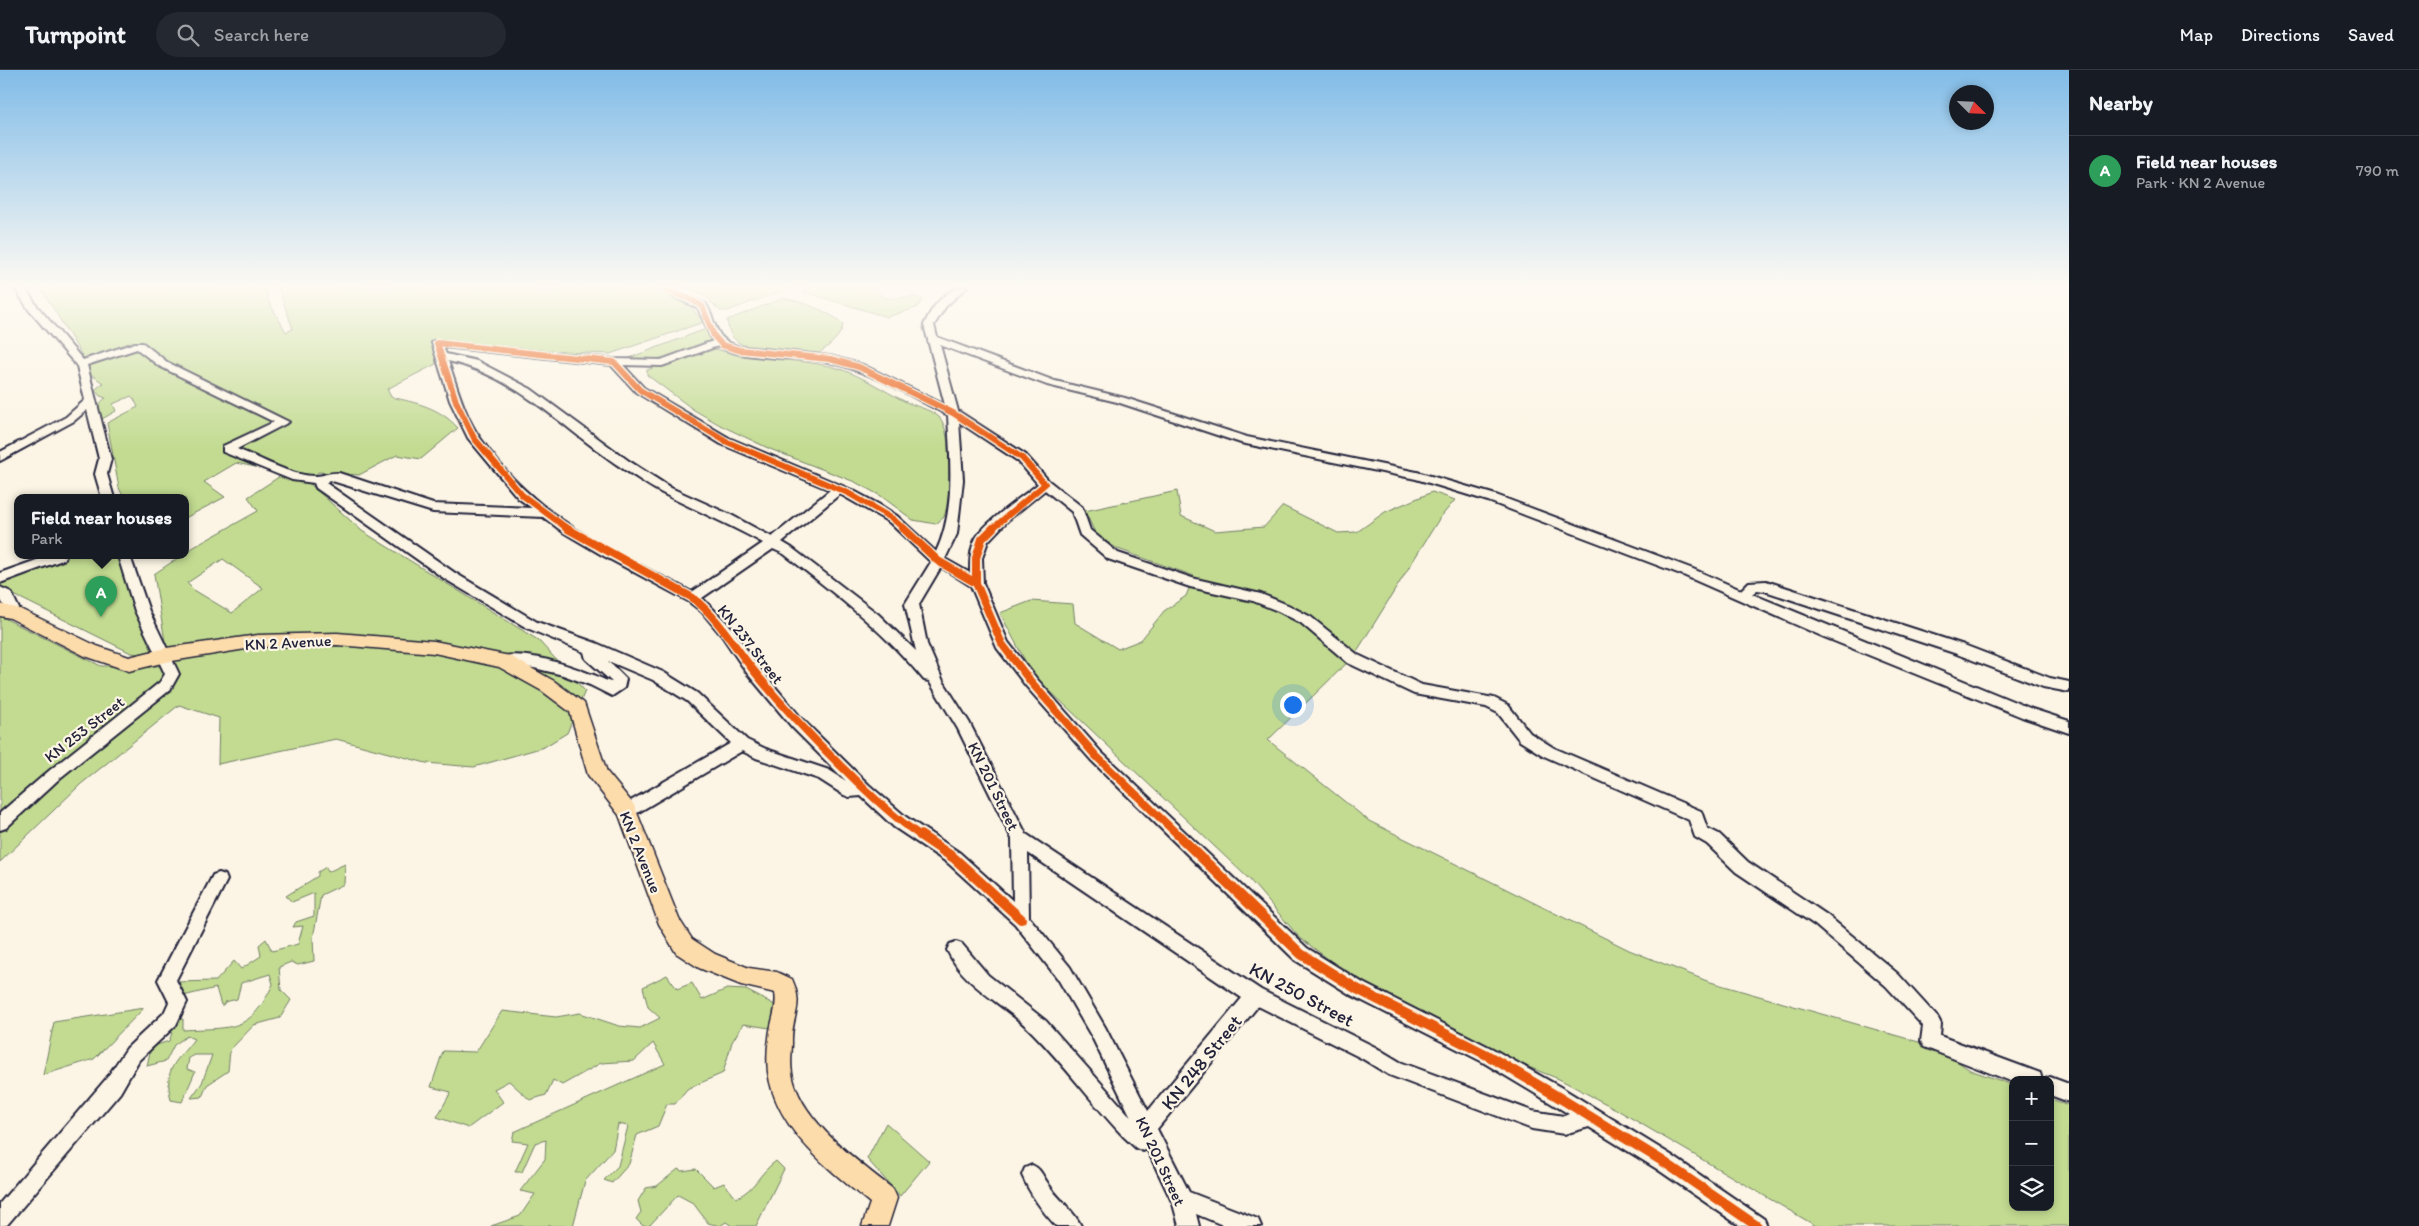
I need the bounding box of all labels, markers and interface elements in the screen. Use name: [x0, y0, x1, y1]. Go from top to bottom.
search box: [156, 12, 506, 57]
text: Turnpoint: [25, 20, 126, 49]
icon: search: [174, 21, 202, 49]
text: Search here: [214, 23, 309, 46]
text: Map: [2180, 24, 2213, 46]
text: Directions: [2241, 24, 2320, 46]
text: Saved: [2348, 24, 2394, 46]
north arrow: [1949, 85, 1994, 130]
text: Nearby: [2089, 90, 2153, 115]
text: Field near houses: [2136, 150, 2277, 173]
text: A: [2100, 161, 2110, 180]
text: 790 m: [2356, 161, 2399, 180]
text: Park · KN 2 Avenue: [2136, 173, 2265, 192]
popup: [14, 494, 189, 559]
text: Field near houses: [31, 506, 172, 529]
text: Park: [31, 529, 62, 548]
pin: A: [85, 576, 117, 617]
street label: KN 237 Street: [714, 601, 788, 688]
street label: KN 2 Avenue: [244, 631, 332, 654]
street label: KN 253 Street: [41, 692, 128, 766]
your location: [1280, 692, 1306, 718]
street label: KN 201 Street: [964, 739, 1023, 834]
street label: KN 2 Avenue: [615, 808, 666, 896]
street label: KN 250 Street: [1245, 957, 1358, 1032]
street label: KN 248 Street: [1156, 1010, 1247, 1114]
map controls: [2009, 1076, 2054, 1211]
button: +: [2009, 1076, 2054, 1121]
street label: KN 201 Street: [1132, 1114, 1189, 1209]
button: −: [2009, 1121, 2054, 1166]
button: layers: [2009, 1166, 2054, 1211]

